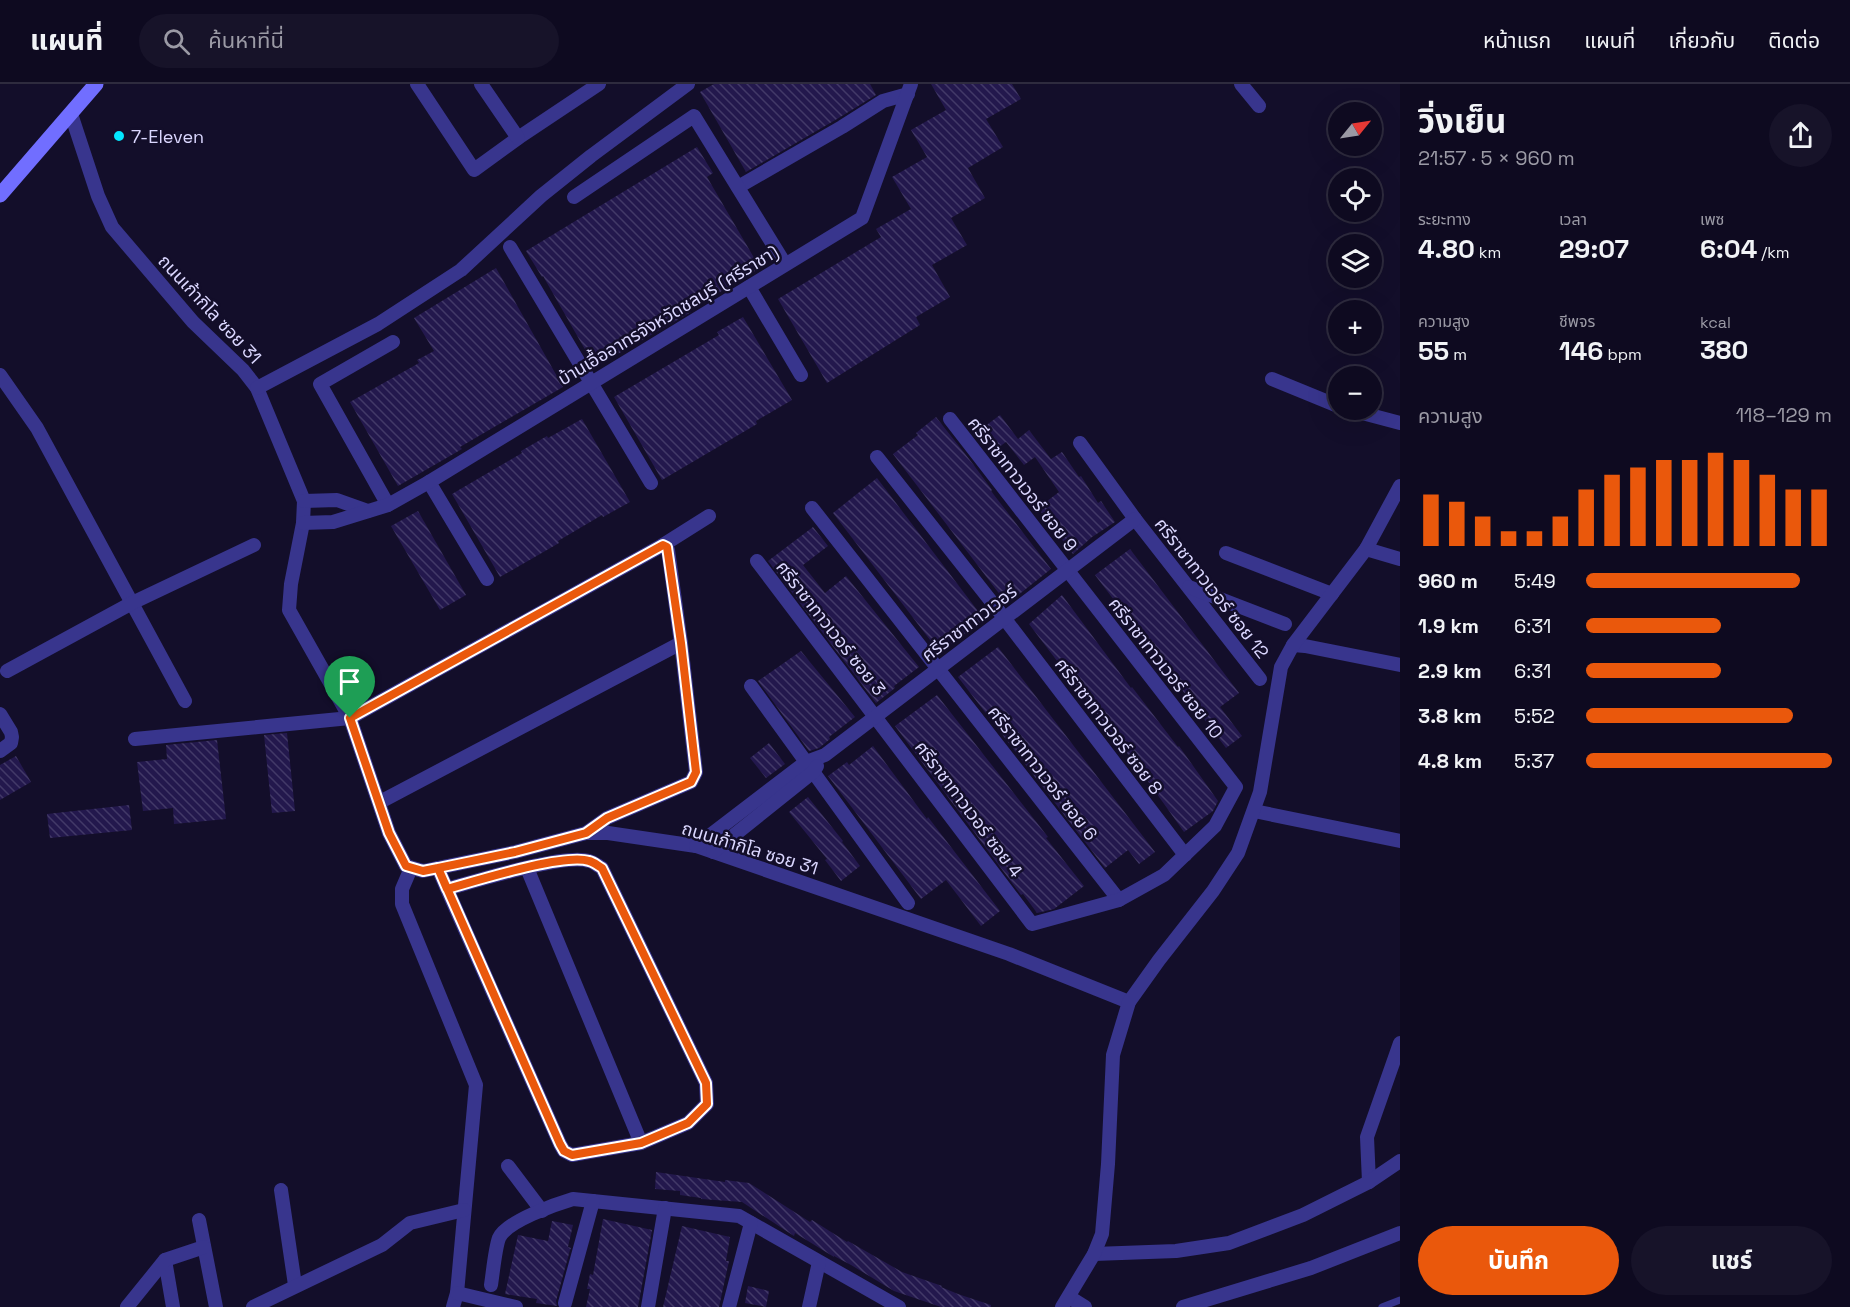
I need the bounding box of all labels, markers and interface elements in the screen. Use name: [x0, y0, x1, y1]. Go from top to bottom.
search box: [139, 14, 559, 68]
text: แผนที่: [30, 22, 103, 58]
icon: search: [160, 25, 193, 58]
text: ค้นหาที่นี่: [208, 26, 284, 54]
text: หน้าแรก: [1483, 27, 1551, 54]
text: แผนที่: [1584, 27, 1635, 54]
text: เกี่ยวกับ: [1668, 27, 1735, 54]
text: ติดต่อ: [1768, 27, 1820, 54]
text: วิ่งเย็น: [1418, 101, 1506, 143]
north arrow: [1328, 102, 1382, 156]
map controls: [1328, 102, 1382, 420]
button: share: [1769, 104, 1832, 167]
place label: 7-Eleven: [131, 125, 204, 148]
marker: 7-Eleven: [112, 129, 126, 143]
text: 21:57 · 5 × 960 m: [1418, 145, 1575, 171]
button: locate: [1328, 168, 1382, 222]
text: ระยะทาง: [1418, 209, 1471, 230]
text: เวลา: [1559, 209, 1587, 230]
text: เพซ: [1700, 209, 1724, 230]
text: 4.80: [1418, 232, 1475, 266]
text: 29:07: [1559, 232, 1629, 266]
text: 6:04: [1700, 232, 1757, 266]
button: layers: [1328, 234, 1382, 288]
street label: บ้านเอื้ออาทรจังหวัดชลบุรี (ศรีราชา): [553, 239, 783, 390]
text: km: [1475, 242, 1501, 263]
text: /km: [1757, 242, 1790, 263]
street label: ถนนเก้ากิโล ซอย 31: [153, 250, 267, 368]
button: +: [1328, 300, 1382, 354]
text: ความสูง: [1418, 311, 1470, 332]
text: ชีพจร: [1559, 311, 1595, 332]
text: kcal: [1700, 312, 1731, 333]
text: 380: [1700, 333, 1748, 367]
text: 55: [1418, 334, 1449, 368]
text: 146: [1559, 334, 1603, 368]
text: m: [1449, 344, 1467, 365]
text: bpm: [1603, 344, 1642, 365]
button: −: [1328, 366, 1382, 420]
text: 118–129 m: [1736, 402, 1832, 428]
text: ความสูง: [1418, 403, 1483, 429]
street label: ศรีราชาทาวเวอร์ ซอย 9: [963, 412, 1083, 556]
street label: ศรีราชาทาวเวอร์ ซอย 12: [1150, 513, 1274, 663]
street label: ศรีราชาทาวเวอร์ ซอย 3: [771, 556, 891, 700]
text: 960 m: [1418, 568, 1478, 594]
text: 5:49: [1514, 568, 1556, 594]
street label: ศรีราชาทาวเวอร์: [917, 579, 1022, 666]
street label: ศรีราชาทาวเวอร์ ซอย 10: [1104, 593, 1228, 743]
text: 1.9 km: [1418, 613, 1479, 639]
text: 6:31: [1514, 613, 1551, 639]
street label: ศรีราชาทาวเวอร์ ซอย 8: [1050, 653, 1168, 799]
pin: [324, 656, 375, 718]
text: 2.9 km: [1418, 658, 1482, 684]
text: 6:31: [1514, 658, 1551, 684]
icon: arrive: [333, 665, 366, 698]
street label: ศรีราชาทาวเวอร์ ซอย 6: [983, 701, 1103, 845]
text: 3.8 km: [1418, 703, 1482, 729]
text: 5:52: [1514, 703, 1555, 729]
street label: ศรีราชาทาวเวอร์ ซอย 4: [910, 736, 1028, 882]
text: 4.8 km: [1418, 748, 1482, 774]
text: 5:37: [1514, 748, 1554, 774]
street label: ถนนเก้ากิโล ซอย 31: [679, 816, 821, 880]
button: บันทึก: [1418, 1226, 1619, 1295]
button: แชร์: [1631, 1226, 1832, 1295]

